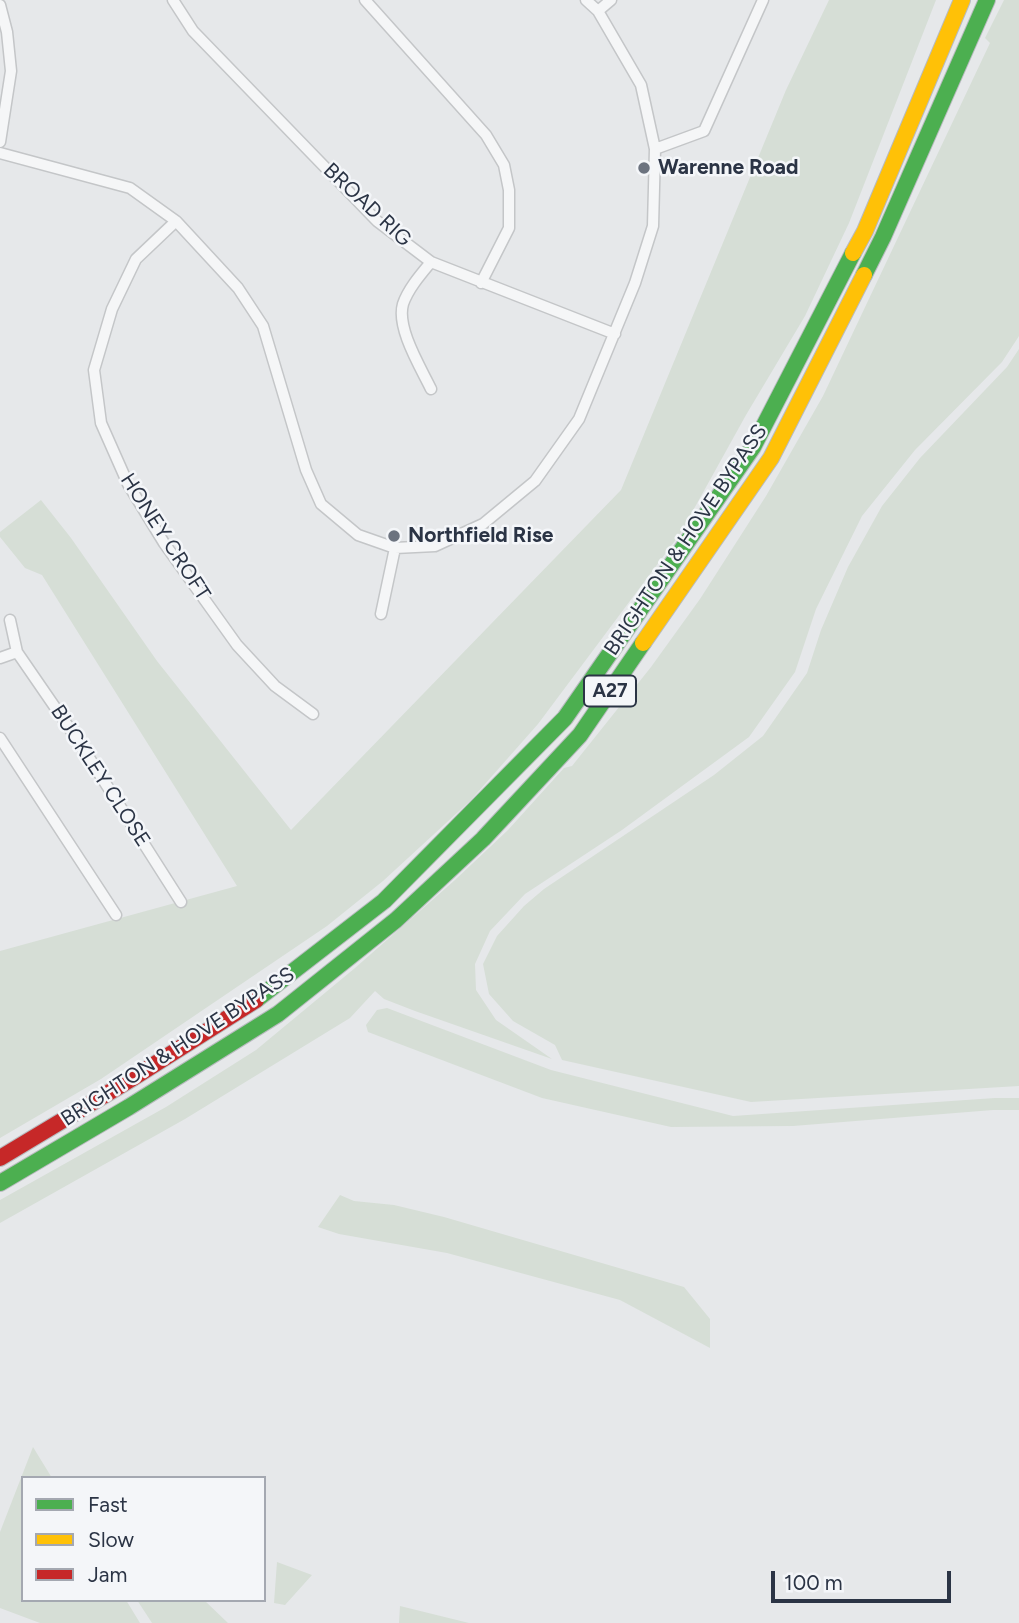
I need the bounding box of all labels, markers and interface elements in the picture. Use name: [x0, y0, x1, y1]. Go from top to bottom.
place label: Warenne Road: [658, 155, 799, 181]
street label: BROAD RIG: [318, 158, 416, 252]
marker: Warenne Road: [636, 160, 652, 176]
street label: BRIGHTON & HOVE BYPASS: [599, 420, 773, 660]
street label: HONEY CROFT: [115, 469, 215, 605]
place label: Northfield Rise: [408, 523, 553, 549]
marker: Northfield Rise: [386, 528, 402, 544]
road number: A27: [584, 676, 636, 706]
street label: BUCKLEY CLOSE: [45, 700, 155, 852]
street label: BRIGHTON & HOVE BYPASS: [57, 962, 299, 1132]
legend: [21, 1476, 266, 1602]
text: Fast: [88, 1492, 128, 1517]
text: Slow: [88, 1527, 134, 1552]
scale bar: [774, 1556, 954, 1600]
text: Jam: [88, 1562, 127, 1587]
text: 100 m: [784, 1570, 843, 1595]

